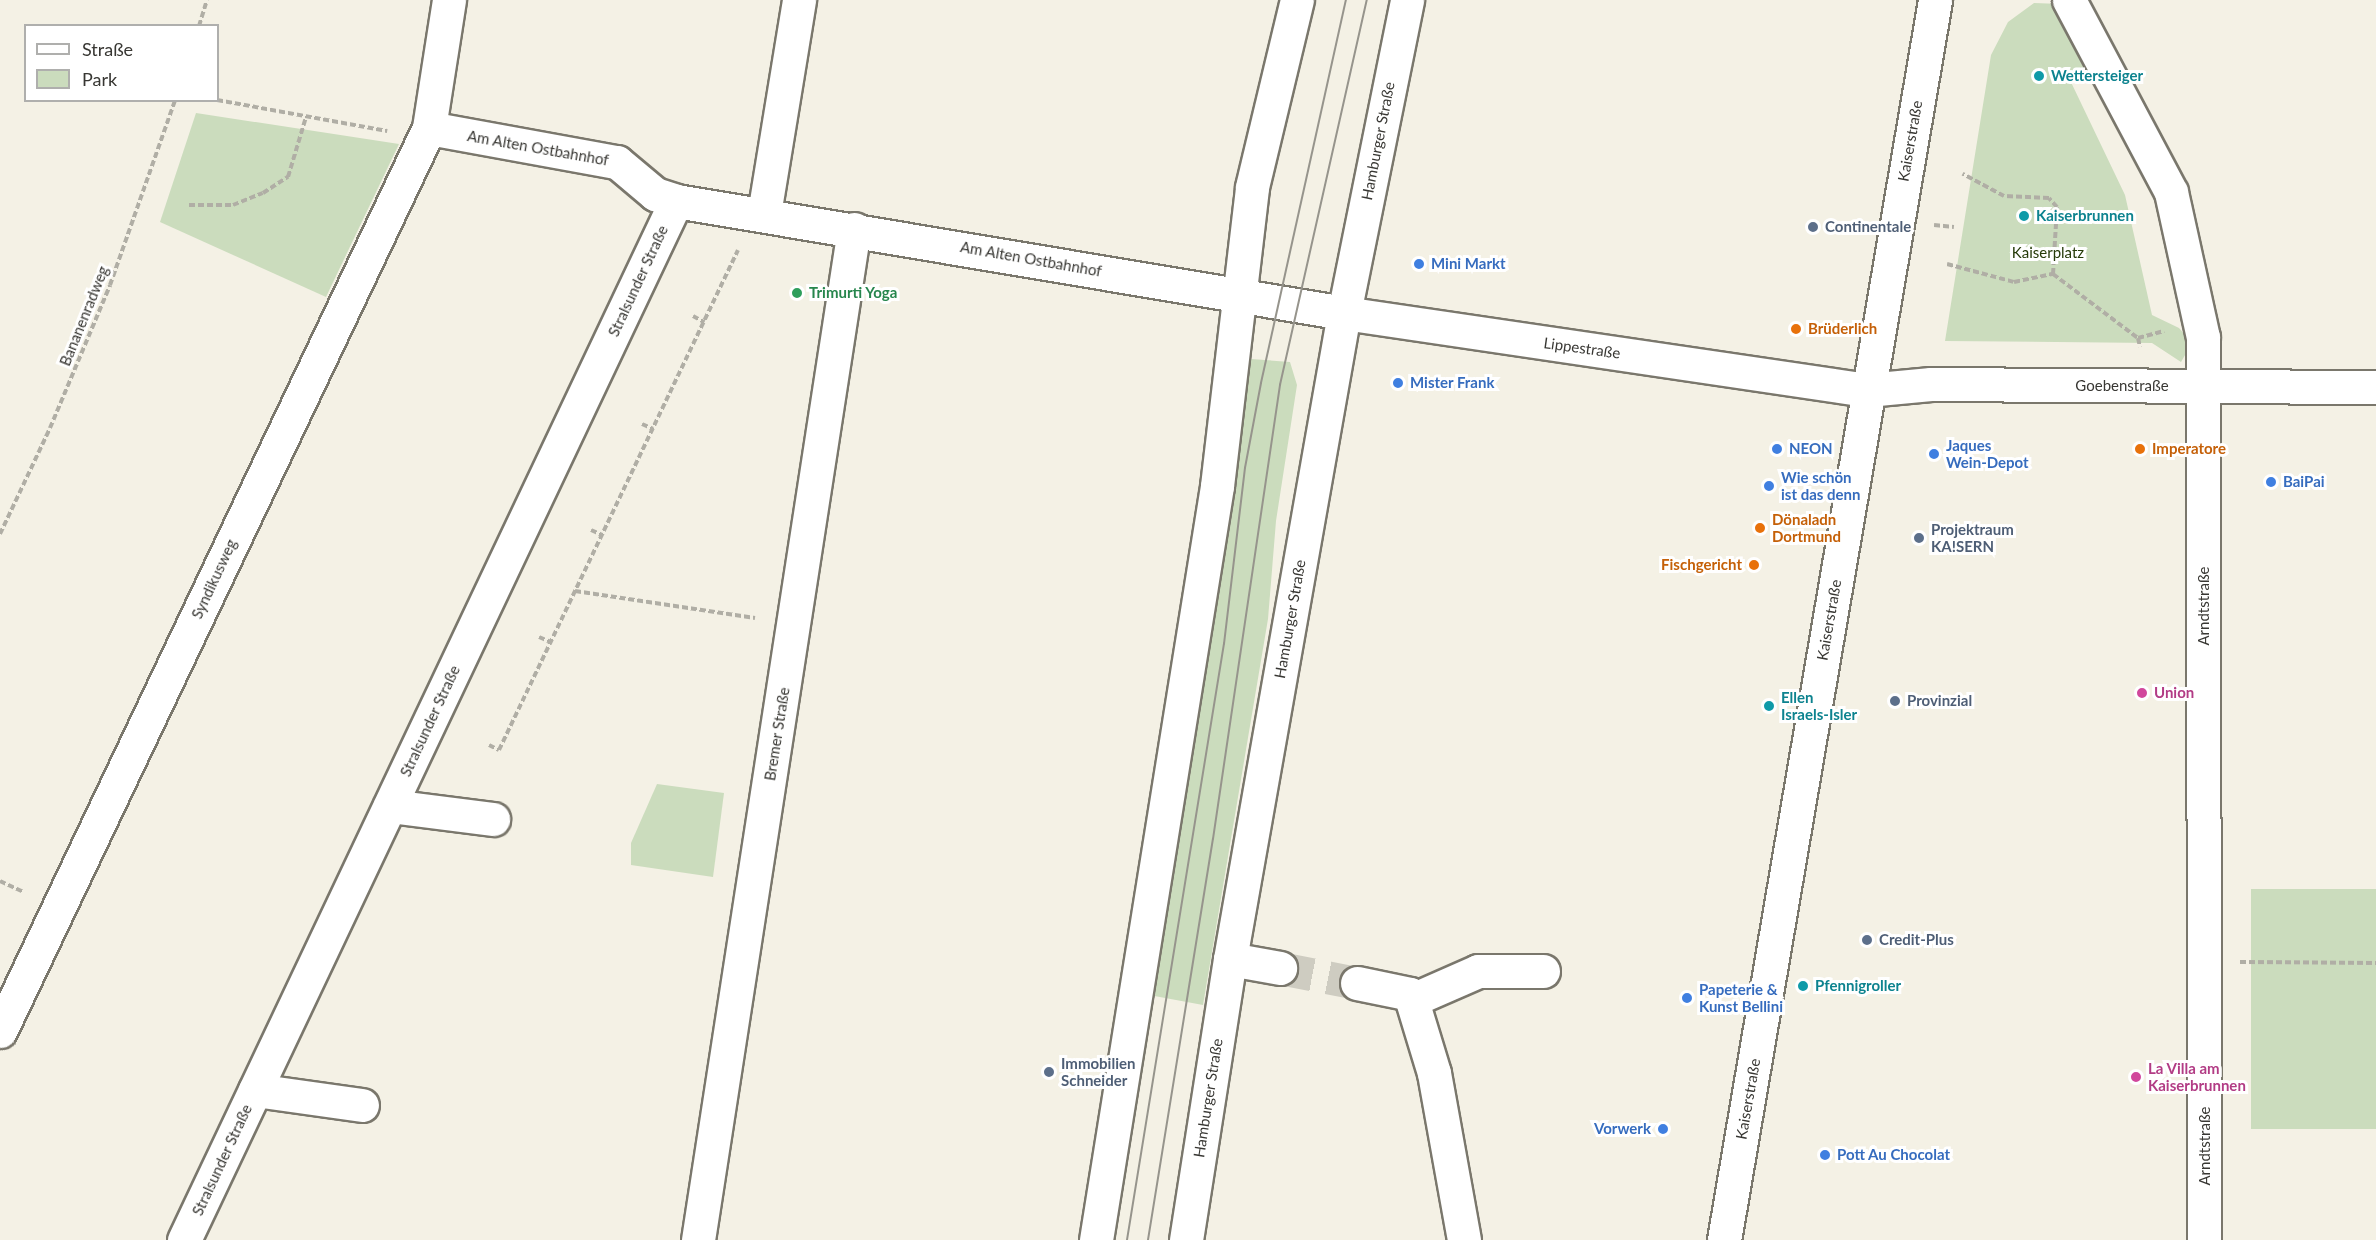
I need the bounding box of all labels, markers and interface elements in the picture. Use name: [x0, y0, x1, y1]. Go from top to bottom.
legend: [24, 24, 219, 102]
text: Straße: [82, 38, 133, 60]
place label: Wettersteiger: [2051, 67, 2143, 85]
text: Park: [82, 68, 117, 90]
marker: Wettersteiger: [2032, 69, 2046, 83]
street label: Hamburger Straße: [1358, 80, 1398, 202]
street label: Kaiserstraße: [1894, 99, 1926, 183]
street label: Am Alten Ostbahnhof: [466, 127, 610, 169]
place label: Kaiserbrunnen: [2036, 207, 2134, 225]
marker: Kaiserbrunnen: [2017, 209, 2031, 223]
place label: Continentale: [1825, 218, 1911, 236]
marker: Continentale: [1806, 220, 1820, 234]
street label: Stralsunder Straße: [604, 222, 672, 340]
street label: Am Alten Ostbahnhof: [959, 238, 1103, 280]
park label: Kaiserplatz: [2012, 244, 2084, 262]
place label: Mini Markt: [1431, 255, 1506, 273]
marker: Mini Markt: [1412, 257, 1426, 271]
street label: Bananenradweg: [56, 263, 112, 369]
place label: Trimurti Yoga: [809, 284, 898, 302]
marker: Trimurti Yoga: [790, 286, 804, 300]
place label: Brüderlich: [1808, 320, 1877, 338]
marker: Brüderlich: [1789, 322, 1803, 336]
street label: Lippestraße: [1542, 334, 1622, 362]
place label: Mister Frank: [1410, 374, 1495, 392]
marker: Mister Frank: [1391, 376, 1405, 390]
street label: Goebenstraße: [2075, 377, 2169, 395]
place label: Jaques Wein-Depot: [1946, 436, 2029, 471]
place label: NEON: [1789, 440, 1833, 458]
place label: Imperatore: [2152, 440, 2226, 458]
marker: NEON: [1770, 442, 1784, 456]
marker: Imperatore: [2133, 442, 2147, 456]
marker: Jaques Wein-Depot: [1927, 447, 1941, 461]
place label: Wie schön ist das denn: [1781, 468, 1860, 503]
place label: BaiPai: [2283, 473, 2325, 491]
marker: BaiPai: [2264, 475, 2278, 489]
marker: Wie schön ist das denn: [1762, 479, 1776, 493]
place label: Dönaladn Dortmund: [1772, 510, 1841, 545]
place label: Projektraum KA!SERN: [1931, 520, 2014, 555]
marker: Dönaladn Dortmund: [1753, 521, 1767, 535]
marker: Projektraum KA!SERN: [1912, 531, 1926, 545]
street label: Syndikusweg: [188, 536, 240, 622]
place label: Fischgericht: [1661, 556, 1742, 574]
street label: Hamburger Straße: [1271, 558, 1309, 680]
marker: Fischgericht: [1747, 558, 1761, 572]
street label: Arndtstraße: [2195, 566, 2213, 646]
street label: Kaiserstraße: [1813, 578, 1845, 662]
street label: Stralsunder Straße: [396, 662, 464, 780]
place label: Union: [2154, 684, 2194, 702]
street label: Bremer Straße: [761, 686, 793, 782]
marker: Union: [2135, 686, 2149, 700]
place label: Ellen Israels-Isler: [1781, 688, 1857, 723]
place label: Provinzial: [1907, 692, 1972, 710]
marker: Provinzial: [1888, 694, 1902, 708]
marker: Ellen Israels-Isler: [1762, 699, 1776, 713]
place label: Credit-Plus: [1879, 931, 1954, 949]
marker: Credit-Plus: [1860, 933, 1874, 947]
place label: Pfennigroller: [1815, 977, 1901, 995]
marker: Pfennigroller: [1796, 979, 1810, 993]
place label: Papeterie & Kunst Bellini: [1699, 980, 1783, 1015]
marker: Papeterie & Kunst Bellini: [1680, 991, 1694, 1005]
street label: Hamburger Straße: [1190, 1037, 1226, 1159]
place label: Immobilien Schneider: [1061, 1054, 1135, 1089]
street label: Kaiserstraße: [1732, 1057, 1764, 1141]
place label: La Villa am Kaiserbrunnen: [2148, 1059, 2246, 1094]
marker: Immobilien Schneider: [1042, 1065, 1056, 1079]
marker: La Villa am Kaiserbrunnen: [2129, 1070, 2143, 1084]
street label: Stralsunder Straße: [188, 1101, 256, 1219]
street label: Arndtstraße: [2196, 1106, 2214, 1186]
place label: Vorwerk: [1594, 1120, 1651, 1138]
marker: Vorwerk: [1656, 1122, 1670, 1136]
place label: Pott Au Chocolat: [1837, 1146, 1950, 1164]
marker: Pott Au Chocolat: [1818, 1148, 1832, 1162]

